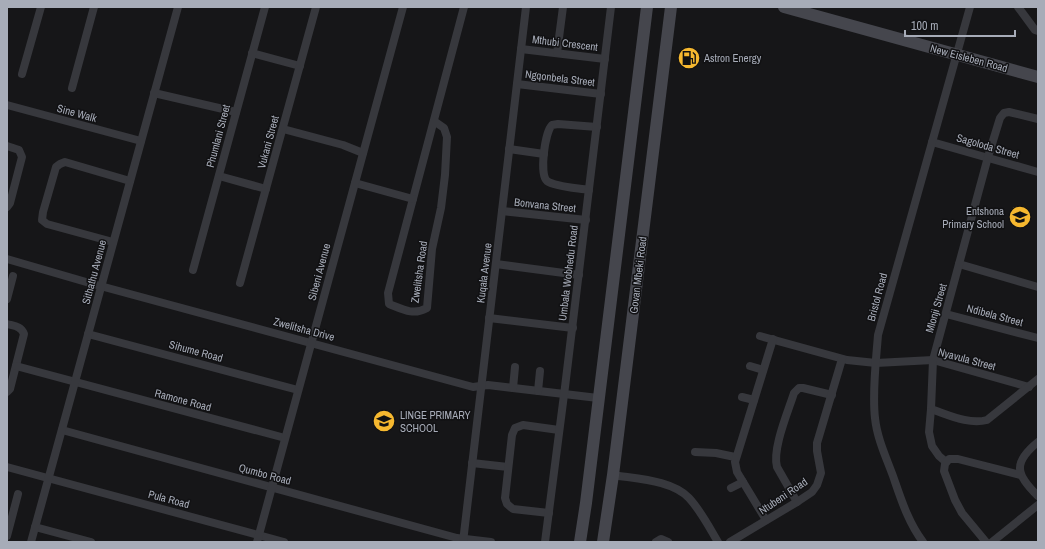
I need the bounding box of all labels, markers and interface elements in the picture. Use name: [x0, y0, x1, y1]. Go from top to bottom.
scale bar: [905, 12, 1015, 38]
text: 100 m: [911, 18, 938, 34]
street label: Mthubi Crescent: [531, 32, 599, 54]
street label: New Eisleben Road: [929, 41, 1009, 75]
fuel station icon: Astron Energy: [676, 45, 702, 71]
place label: Astron Energy: [703, 51, 762, 65]
street label: Ngqonbela Street: [524, 67, 596, 89]
street label: Sine Walk: [55, 101, 99, 125]
street label: Phumlani Street: [203, 102, 233, 169]
street label: Vukani Street: [254, 113, 282, 170]
street label: Sagoloda Street: [955, 130, 1021, 162]
street label: Bonvana Street: [513, 195, 577, 215]
place label: Entshona Primary School: [942, 204, 1004, 231]
school or university icon: Entshona Primary School: [1007, 204, 1033, 230]
street label: Umbala Wobhedu Road: [555, 224, 581, 322]
street label: Govan Mbeki Road: [626, 236, 650, 314]
street label: Sithathu Avenue: [79, 238, 109, 306]
street label: Zwelitsha Road: [408, 240, 430, 304]
street label: Sibeni Avenue: [305, 242, 333, 302]
street label: Kuqala Avenue: [473, 242, 495, 304]
street label: Bristol Road: [864, 271, 890, 323]
street label: Mlonji Street: [922, 281, 950, 334]
street label: Ndibela Street: [965, 301, 1025, 329]
street label: Zwelitsha Drive: [272, 314, 336, 344]
street label: Sihume Road: [168, 337, 224, 365]
street label: Nyavula Street: [937, 345, 998, 374]
street label: Ramone Road: [153, 386, 213, 414]
school or university icon: LINGE PRIMARY SCHOOL: [371, 408, 397, 434]
place label: LINGE PRIMARY SCHOOL: [400, 408, 471, 435]
street label: Qumbo Road: [237, 460, 293, 488]
street label: Ntubeni Road: [756, 475, 810, 517]
street label: Pula Road: [147, 487, 191, 511]

